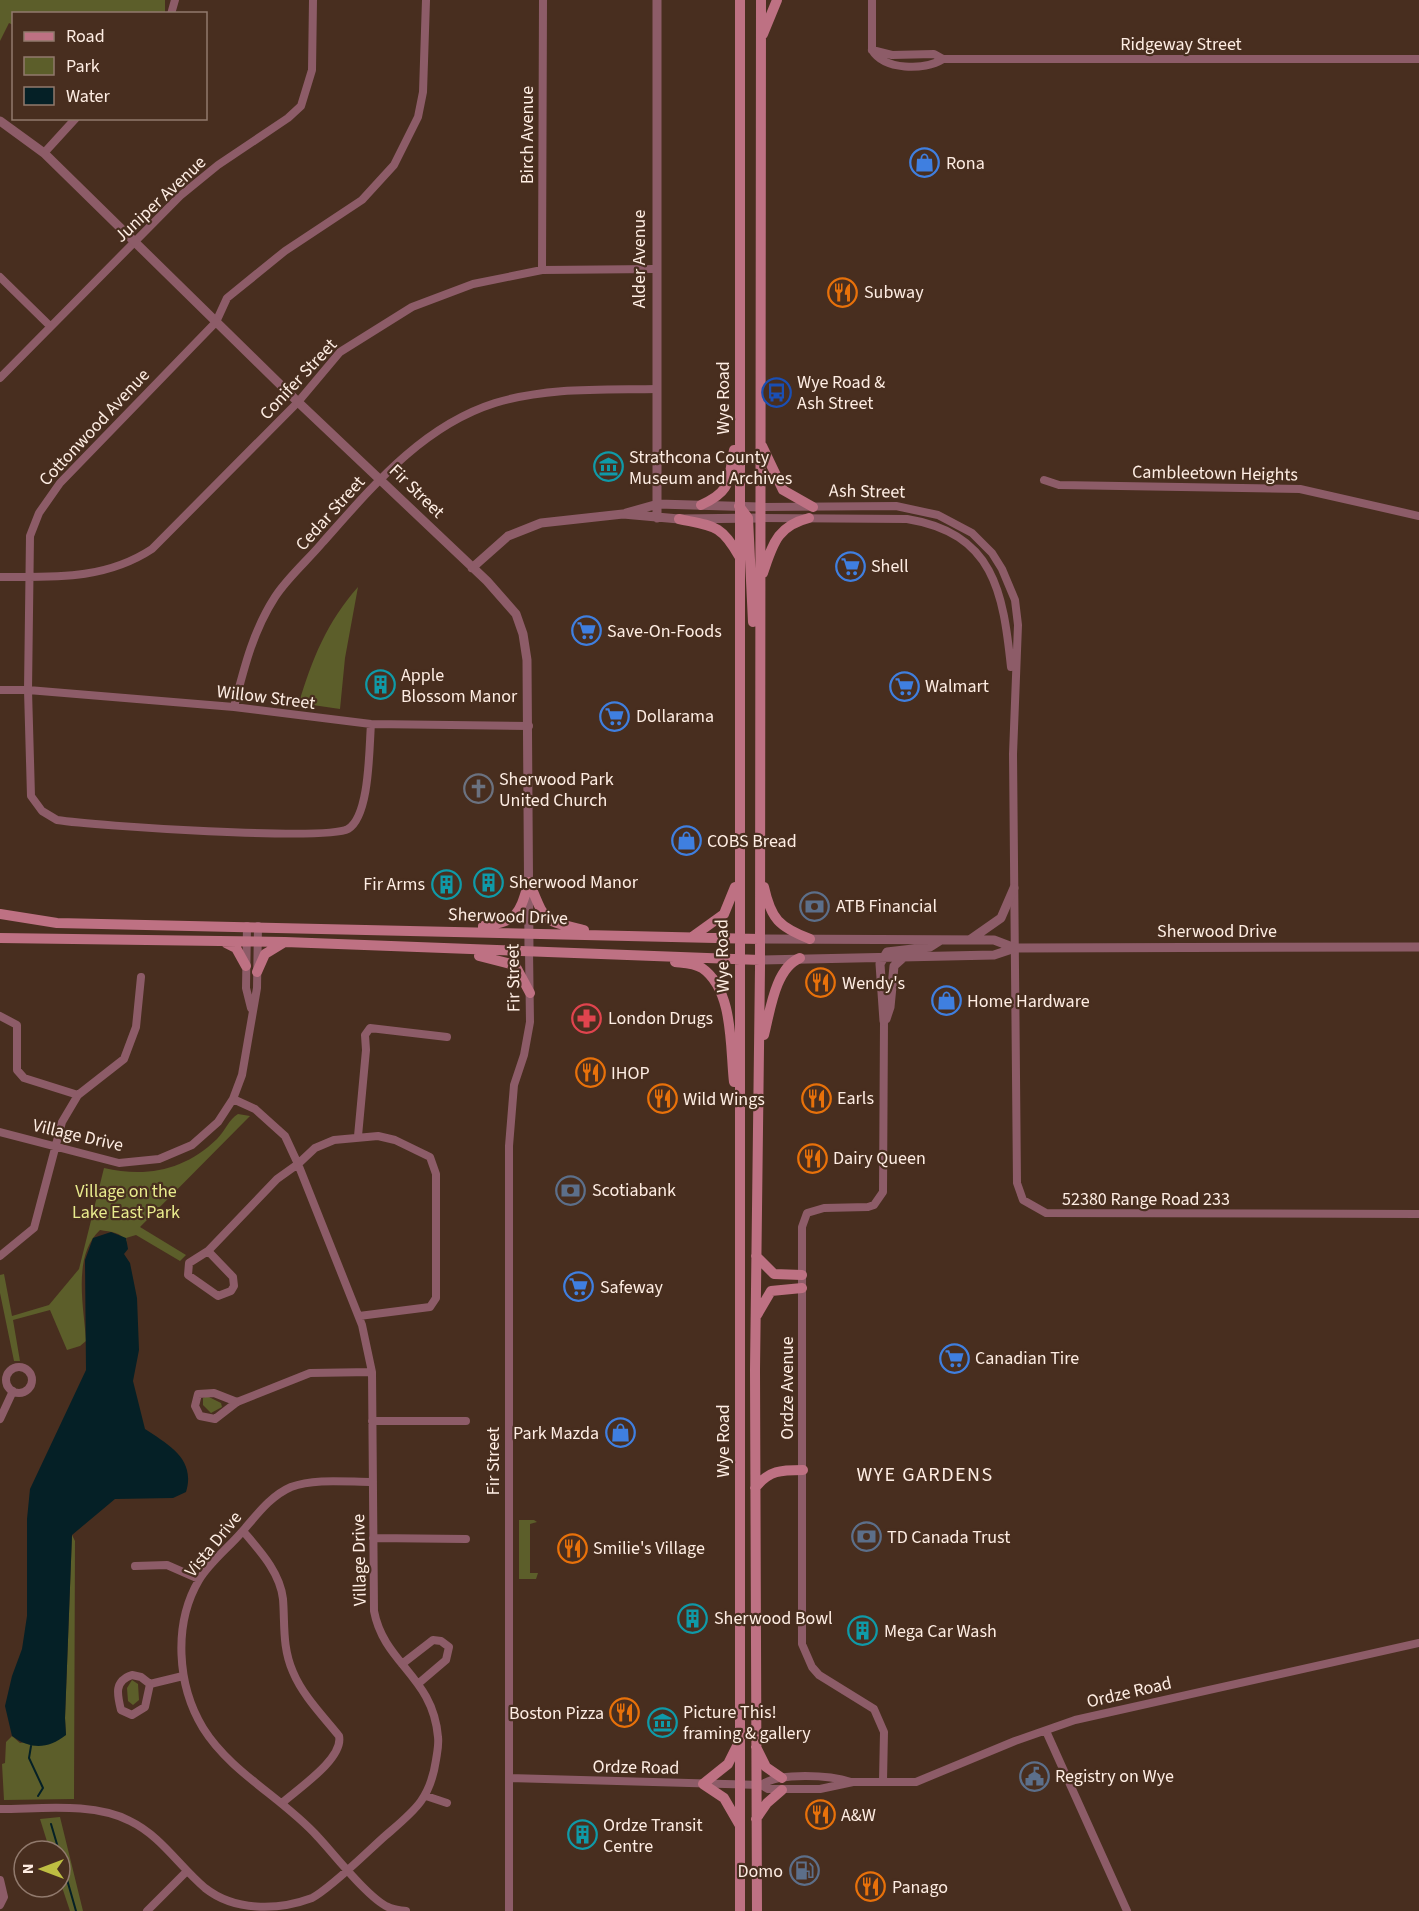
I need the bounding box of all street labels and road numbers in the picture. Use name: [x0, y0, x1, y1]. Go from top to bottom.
street label: Ridgeway Street: [1120, 32, 1242, 57]
street label: Birch Avenue: [515, 86, 540, 184]
street label: Juniper Avenue: [109, 150, 212, 248]
street label: Alder Avenue: [627, 210, 652, 308]
street label: Conifer Street: [254, 333, 343, 426]
street label: Wye Road: [711, 361, 736, 435]
street label: Cottonwood Avenue: [33, 363, 156, 492]
street label: Fir Street: [383, 459, 450, 524]
street label: Cambleetown Heights: [1132, 460, 1298, 487]
street label: Cedar Street: [290, 470, 371, 556]
street label: Ash Street: [829, 478, 905, 505]
street label: Willow Street: [215, 679, 317, 716]
street label: Sherwood Drive: [448, 902, 568, 931]
street label: Wye Road: [709, 919, 736, 993]
street label: Sherwood Drive: [1157, 919, 1277, 944]
street label: Fir Street: [500, 944, 527, 1012]
street label: Village Drive: [30, 1113, 126, 1158]
street label: 52380 Range Road 233: [1062, 1187, 1230, 1212]
street label: Ordze Avenue: [775, 1336, 800, 1440]
street label: Wye Road: [711, 1404, 736, 1478]
street label: Fir Street: [481, 1427, 506, 1495]
street label: Vista Drive: [179, 1506, 248, 1583]
street label: Village Drive: [346, 1514, 373, 1606]
street label: Ordze Road: [1084, 1671, 1174, 1714]
street label: Ordze Road: [592, 1754, 680, 1781]

